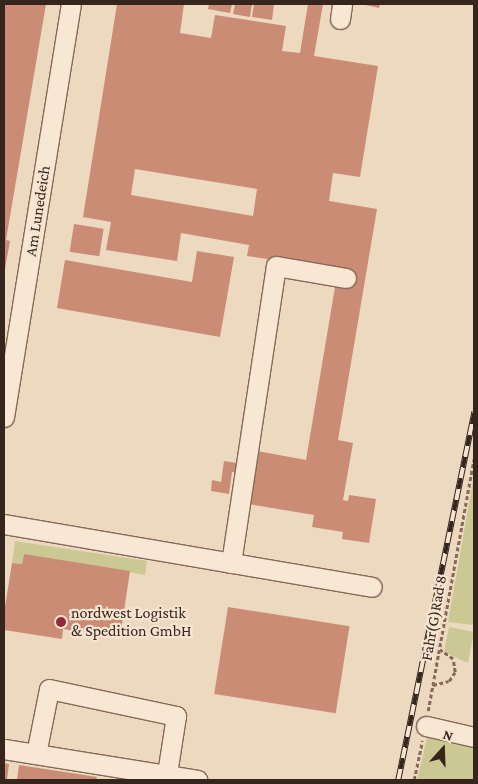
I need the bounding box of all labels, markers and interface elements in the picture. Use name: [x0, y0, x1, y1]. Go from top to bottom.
street label: Am Lunedeich: [21, 164, 55, 258]
street label: Fahr(G)Rad 8: [417, 574, 451, 662]
place label: nordwest Logistik & Spedition GmbH: [71, 603, 191, 641]
marker: nordwest Logistik & Spedition GmbH: [55, 616, 67, 628]
north arrow: [418, 724, 468, 774]
text: N: [441, 726, 455, 744]

